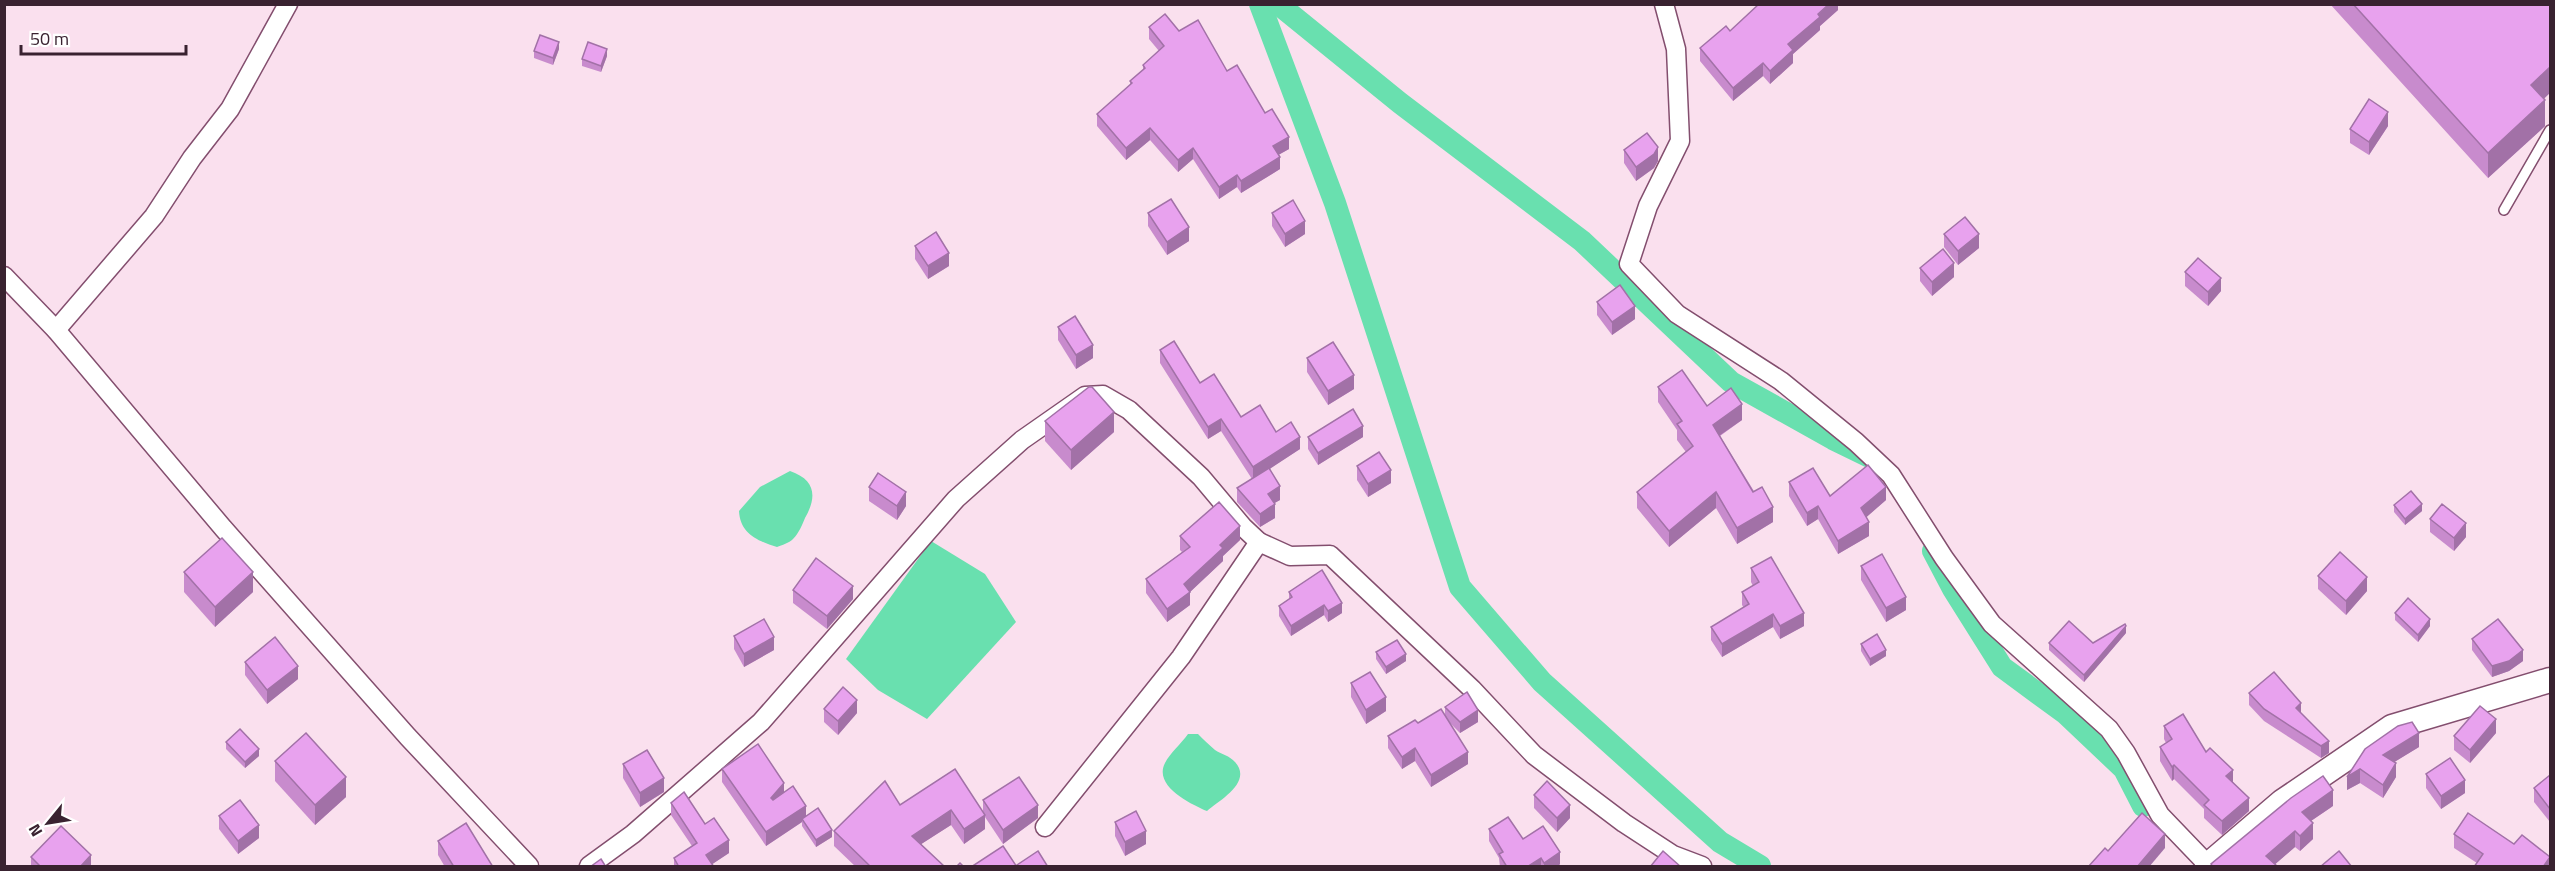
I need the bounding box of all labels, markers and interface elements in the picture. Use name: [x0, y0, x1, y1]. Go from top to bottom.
scale bar: [21, 18, 186, 56]
text: 50 m: [30, 25, 69, 52]
north arrow: [18, 793, 78, 853]
text: N: [22, 820, 48, 841]

